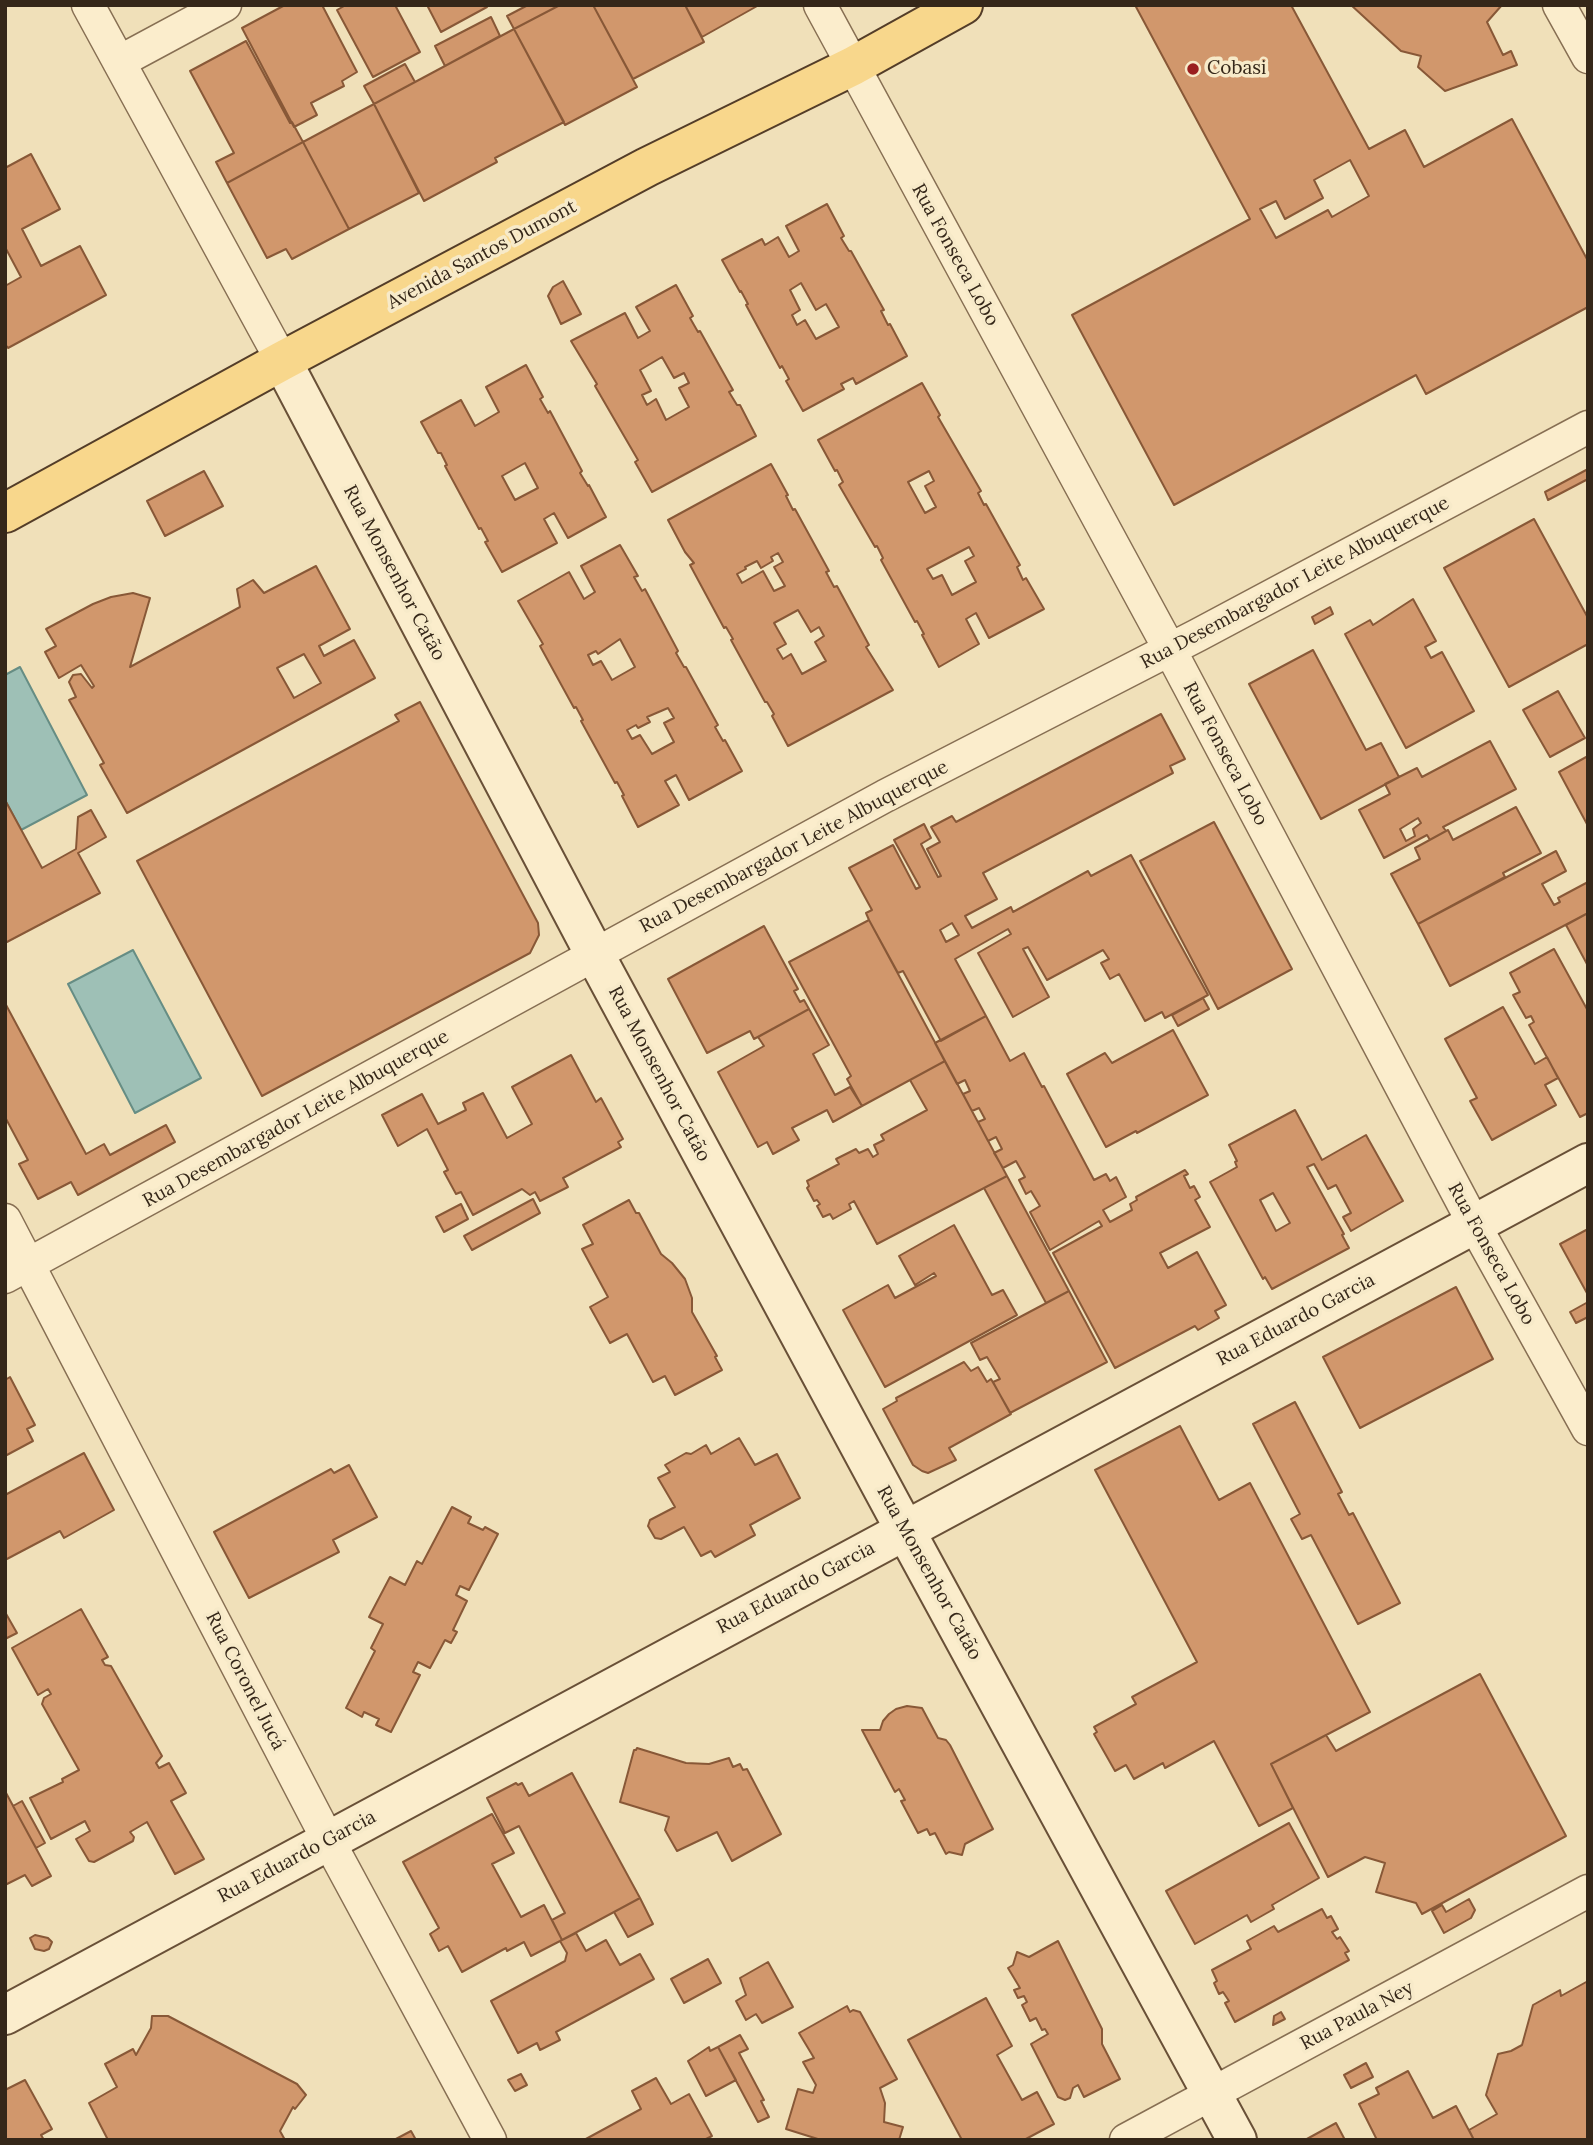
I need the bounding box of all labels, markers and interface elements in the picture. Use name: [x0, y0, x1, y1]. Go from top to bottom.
place label: Cobasi: [1207, 58, 1266, 80]
marker: Cobasi: [1185, 61, 1201, 77]
street label: Rua Fonseca Lobo: [906, 180, 1004, 330]
street label: Avenida Santos Dumont: [384, 195, 580, 315]
street label: Rua Monsenhor Catão: [338, 481, 450, 665]
street label: Rua Desembargador Leite Albuquerque: [1137, 492, 1453, 674]
street label: Rua Fonseca Lobo: [1178, 678, 1272, 830]
street label: Rua Desembargador Leite Albuquerque: [636, 756, 952, 938]
street label: Rua Monsenhor Catão: [603, 982, 715, 1166]
street label: Rua Desembargador Leite Albuquerque: [139, 1025, 453, 1213]
street label: Rua Fonseca Lobo: [1442, 1179, 1540, 1329]
street label: Rua Eduardo Garcia: [1213, 1269, 1379, 1371]
street label: Rua Monsenhor Catão: [872, 1482, 986, 1664]
street label: Rua Eduardo Garcia: [713, 1537, 879, 1639]
street label: Rua Coronel Jucá: [200, 1608, 290, 1754]
street label: Rua Eduardo Garcia: [214, 1806, 380, 1908]
street label: Rua Paula Ney: [1296, 1977, 1418, 2055]

